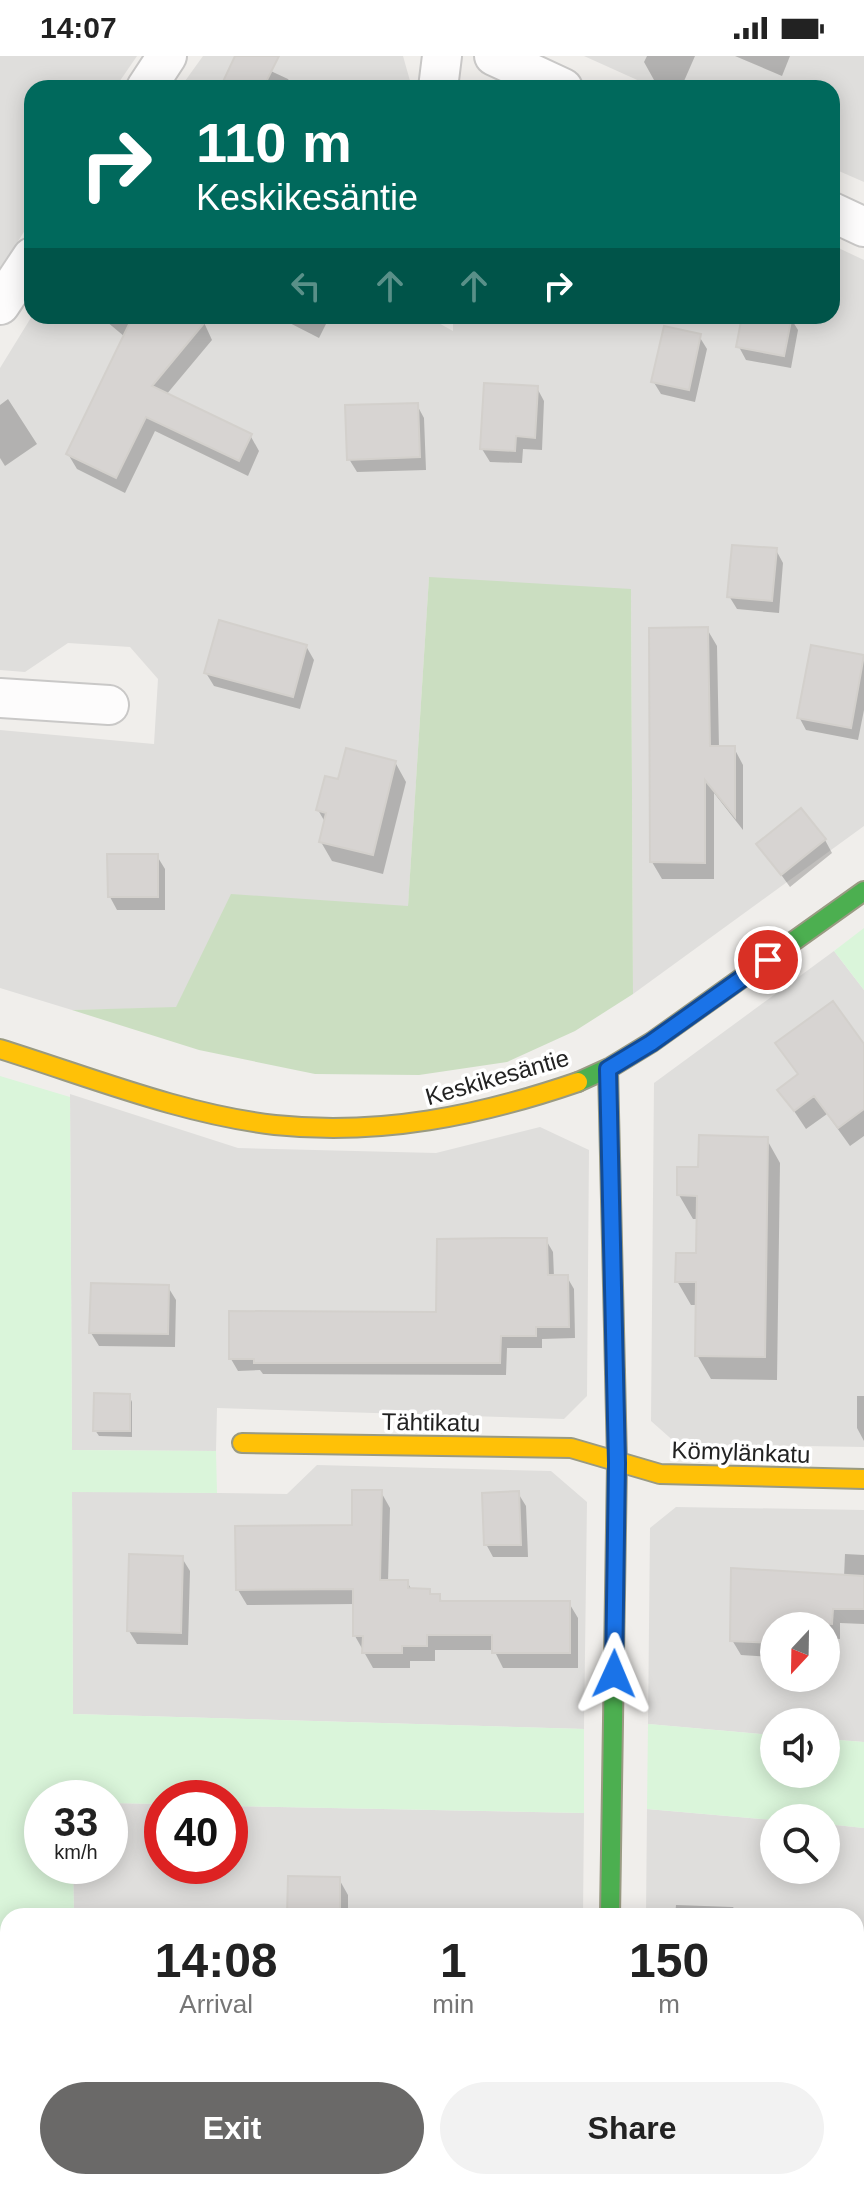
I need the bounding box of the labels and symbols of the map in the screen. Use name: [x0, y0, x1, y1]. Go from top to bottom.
pin: [734, 926, 802, 994]
street label: Keskikesäntie: [422, 1044, 572, 1110]
street label: Tähtikatu: [381, 1408, 481, 1436]
street label: Kömylänkatu: [671, 1436, 811, 1468]
north arrow: [760, 1612, 840, 1692]
position arrow: [572, 1632, 656, 1716]
speed limit sign: 40: [144, 1780, 248, 1884]

